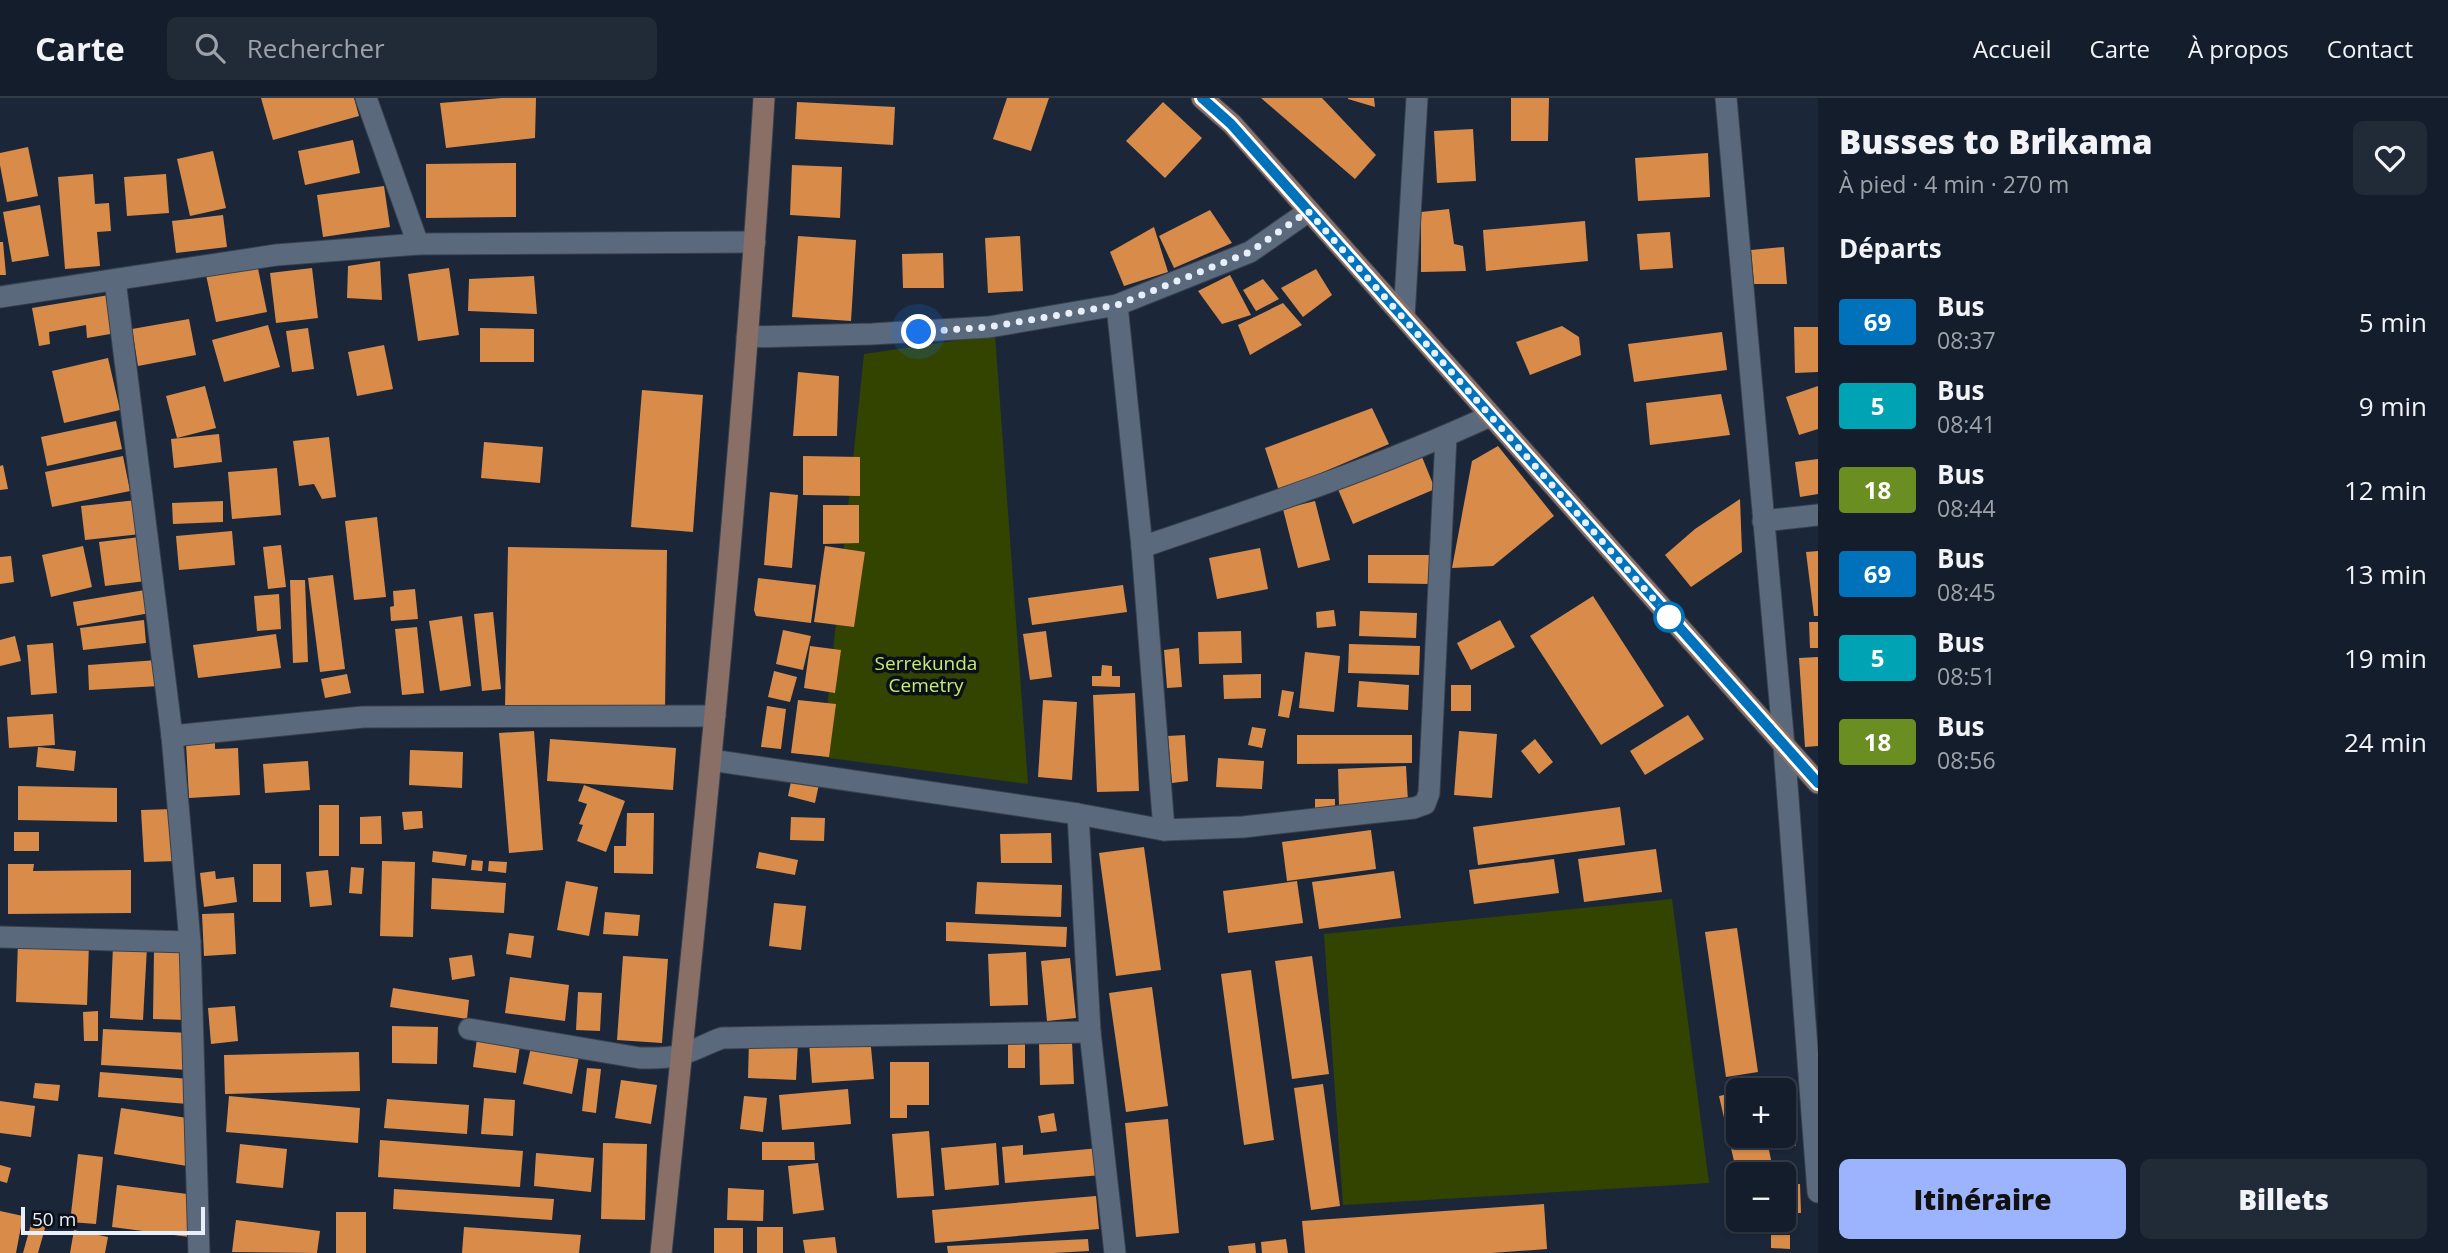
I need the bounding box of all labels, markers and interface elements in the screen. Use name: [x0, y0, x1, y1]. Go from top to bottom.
search box: [167, 17, 657, 80]
text: Carte: [35, 26, 125, 71]
icon: search: [191, 29, 229, 67]
text: Rechercher: [247, 30, 385, 66]
text: Accueil: [1973, 32, 2052, 65]
text: Carte: [2090, 32, 2150, 65]
text: À propos: [2188, 32, 2289, 65]
text: Contact: [2327, 32, 2413, 65]
text: Busses to Brikama: [1839, 119, 2153, 164]
button: heart: [2353, 121, 2427, 195]
text: À pied · 4 min · 270 m: [1839, 168, 2069, 200]
text: Départs: [1839, 230, 1942, 266]
text: Bus: [1937, 288, 1984, 324]
text: 5 min: [2359, 304, 2427, 340]
text: 69: [1864, 305, 1891, 338]
your location: [901, 314, 936, 349]
text: 08:37: [1937, 324, 1996, 356]
text: Bus: [1937, 372, 1984, 408]
text: 9 min: [2359, 388, 2427, 424]
text: 5: [1871, 389, 1884, 422]
text: 08:41: [1937, 408, 1996, 440]
text: Bus: [1937, 456, 1984, 492]
text: 12 min: [2344, 472, 2427, 508]
text: 18: [1864, 473, 1891, 506]
text: 08:44: [1937, 492, 1996, 524]
text: Bus: [1937, 540, 1984, 576]
text: 13 min: [2344, 556, 2427, 592]
text: 69: [1864, 557, 1891, 590]
text: 08:45: [1937, 576, 1996, 608]
unlabelled marker: [1654, 602, 1684, 632]
text: Bus: [1937, 624, 1984, 660]
text: 19 min: [2344, 640, 2427, 676]
text: 5: [1871, 641, 1884, 674]
park label: Serrekunda Cemetry: [875, 650, 977, 698]
text: 08:51: [1937, 660, 1996, 692]
text: Bus: [1937, 708, 1984, 744]
text: 24 min: [2344, 724, 2427, 760]
text: 18: [1864, 725, 1891, 758]
text: 08:56: [1937, 744, 1996, 776]
map controls: [1726, 1078, 1796, 1232]
button: +: [1726, 1078, 1796, 1148]
button: Itinéraire: [1839, 1159, 2126, 1239]
button: Billets: [2140, 1159, 2427, 1239]
button: −: [1726, 1162, 1796, 1232]
scale bar: [21, 1204, 205, 1236]
text: 50 m: [32, 1206, 76, 1232]

